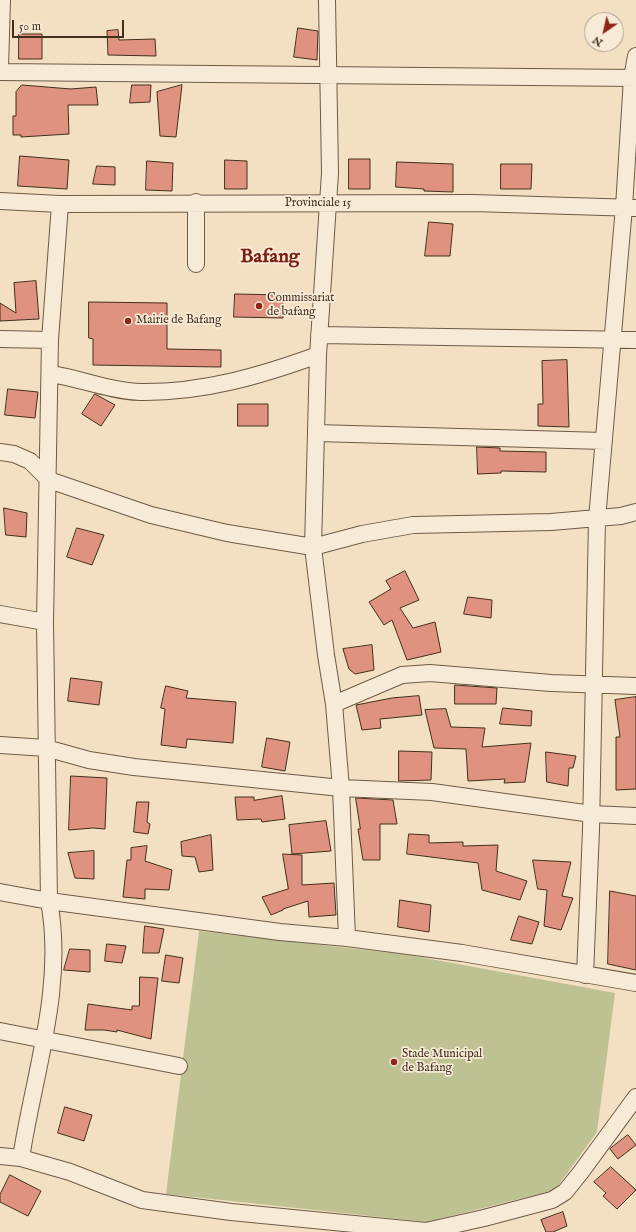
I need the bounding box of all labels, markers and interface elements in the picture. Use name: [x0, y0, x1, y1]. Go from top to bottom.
scale bar: [14, 12, 126, 38]
north arrow: [584, 12, 624, 52]
text: 50 m: [19, 19, 41, 34]
text: N: [590, 33, 606, 50]
street label: Provinciale 15: [285, 197, 351, 211]
district label: Bafang: [240, 246, 300, 270]
place label: Commissariat de bafang: [267, 292, 334, 320]
marker: Commissariat de bafang: [254, 301, 264, 311]
place label: Mairie de Bafang: [136, 314, 221, 328]
marker: Mairie de Bafang: [123, 316, 133, 326]
place label: Stade Municipal de Bafang: [402, 1048, 482, 1076]
marker: Stade Municipal de Bafang: [389, 1057, 399, 1067]

